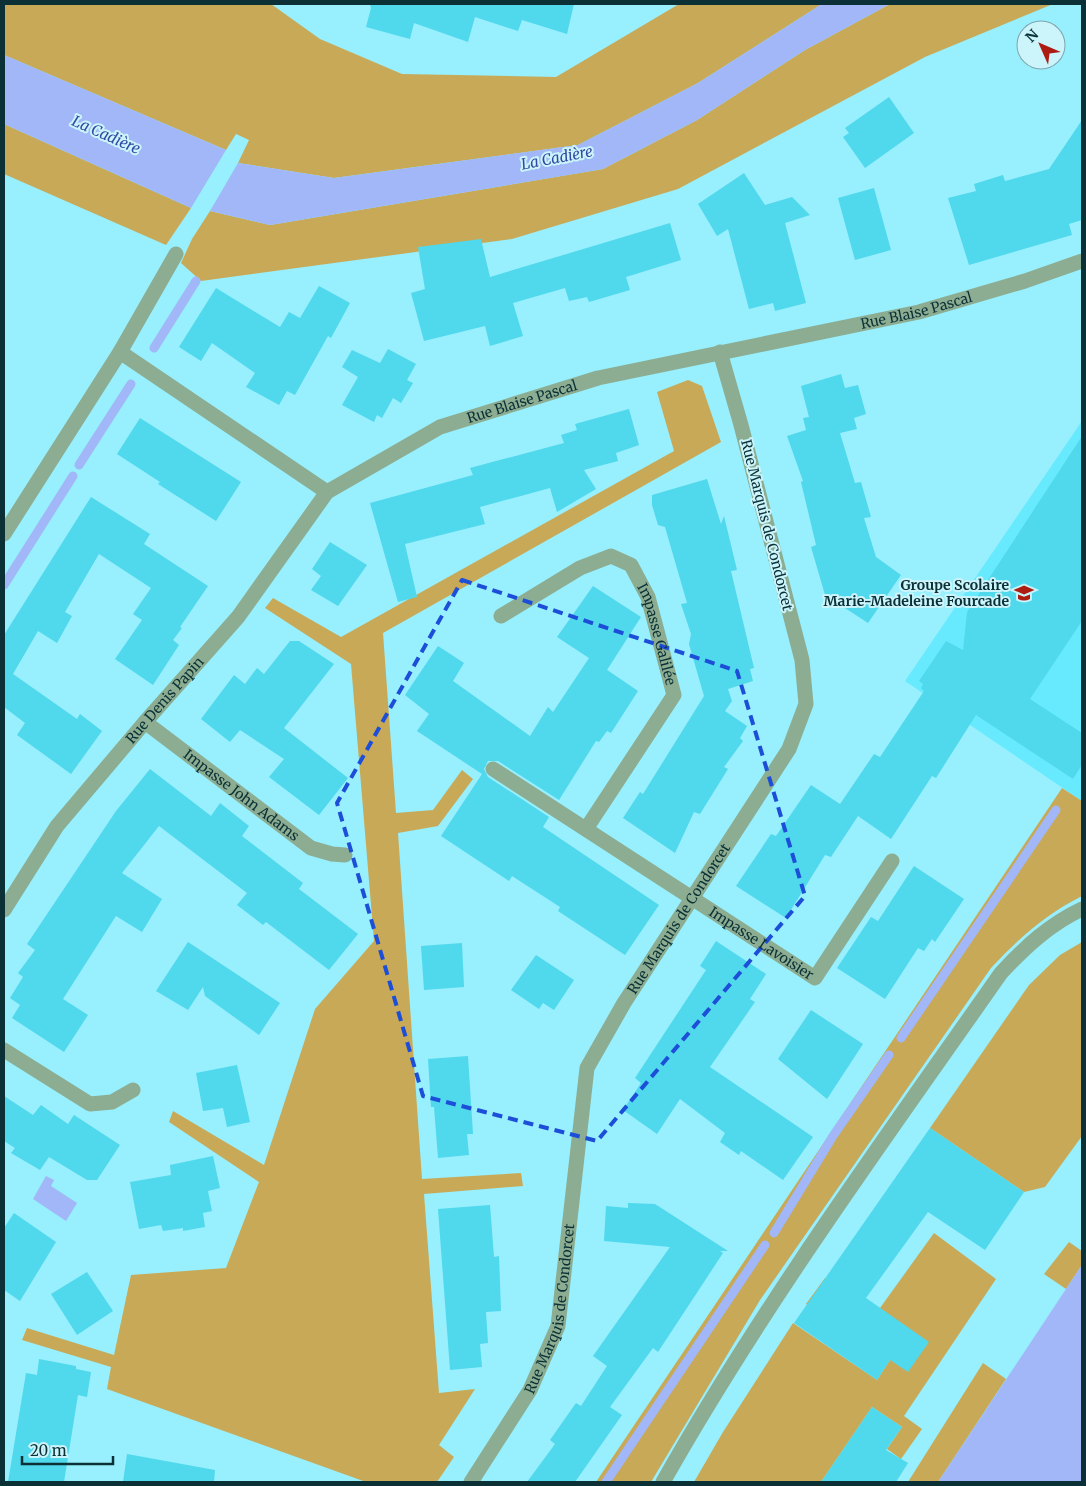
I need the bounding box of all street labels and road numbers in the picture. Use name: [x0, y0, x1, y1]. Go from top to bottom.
street label: Rue Blaise Pascal: [859, 288, 975, 333]
street label: Rue Blaise Pascal: [465, 376, 580, 427]
street label: Rue Marquis de Condorcet: [737, 438, 797, 613]
street label: Impasse Galilée: [633, 580, 680, 687]
street label: Rue Denis Papin: [122, 653, 208, 747]
street label: Impasse John Adams: [180, 745, 303, 845]
street label: Rue Marquis de Condorcet: [623, 840, 734, 997]
street label: Impasse Lavoisier: [706, 903, 817, 984]
street label: Rue Marquis de Condorcet: [520, 1222, 578, 1397]

